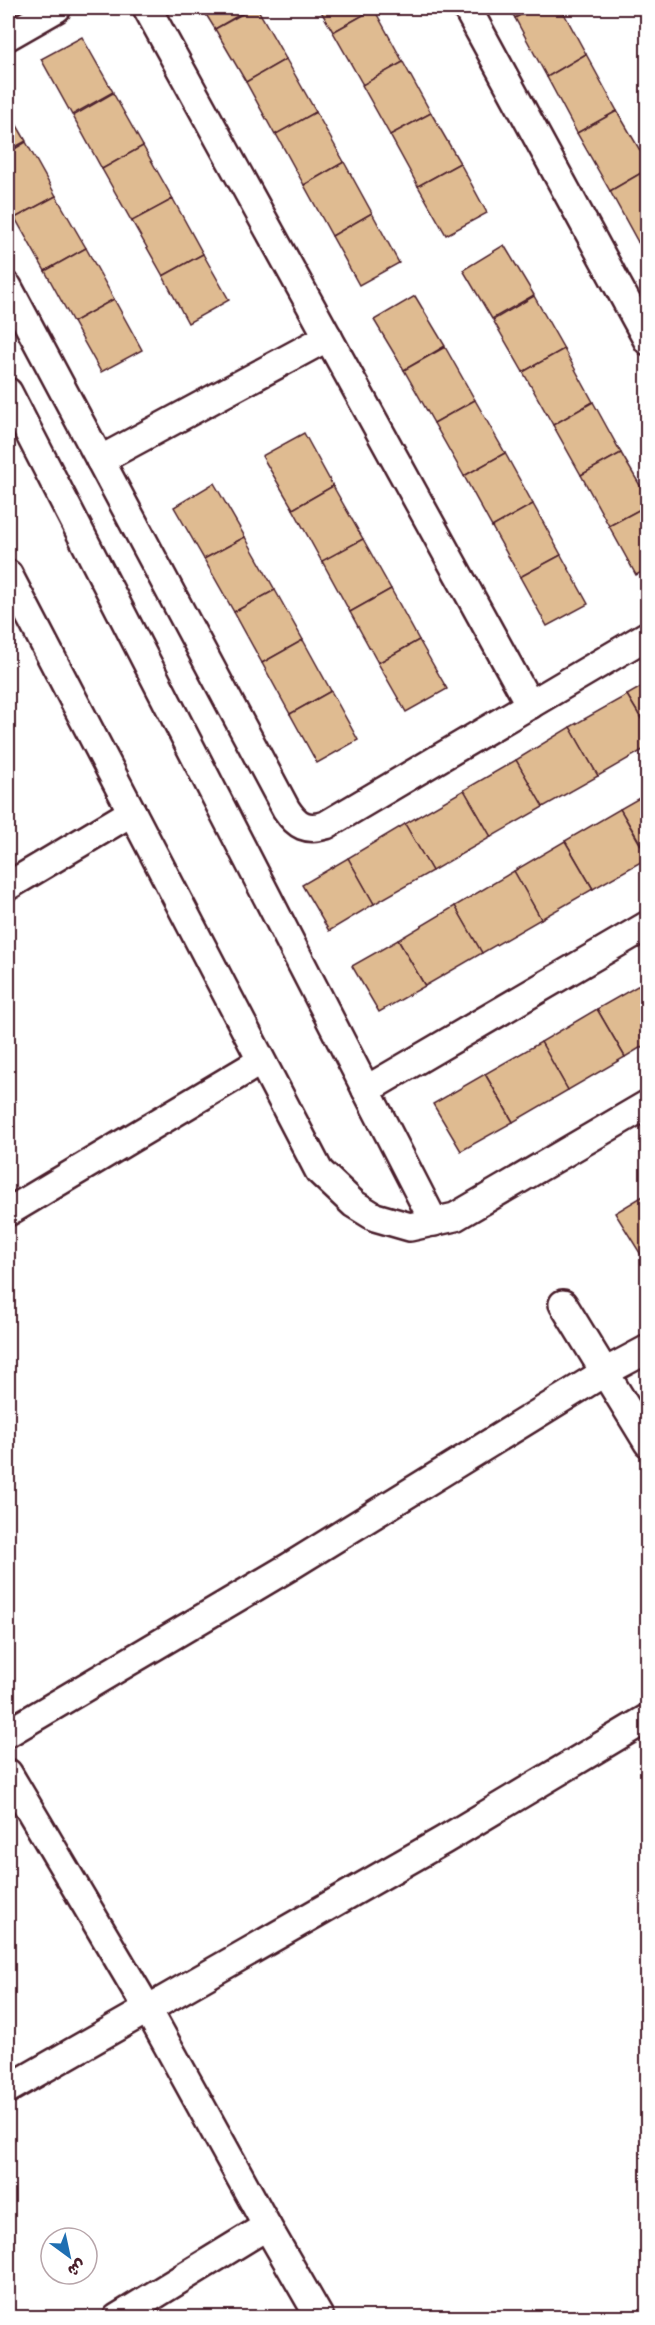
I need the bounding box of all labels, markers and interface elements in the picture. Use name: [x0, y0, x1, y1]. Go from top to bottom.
north arrow: [39, 2226, 99, 2286]
text: ش: [64, 2255, 89, 2281]

